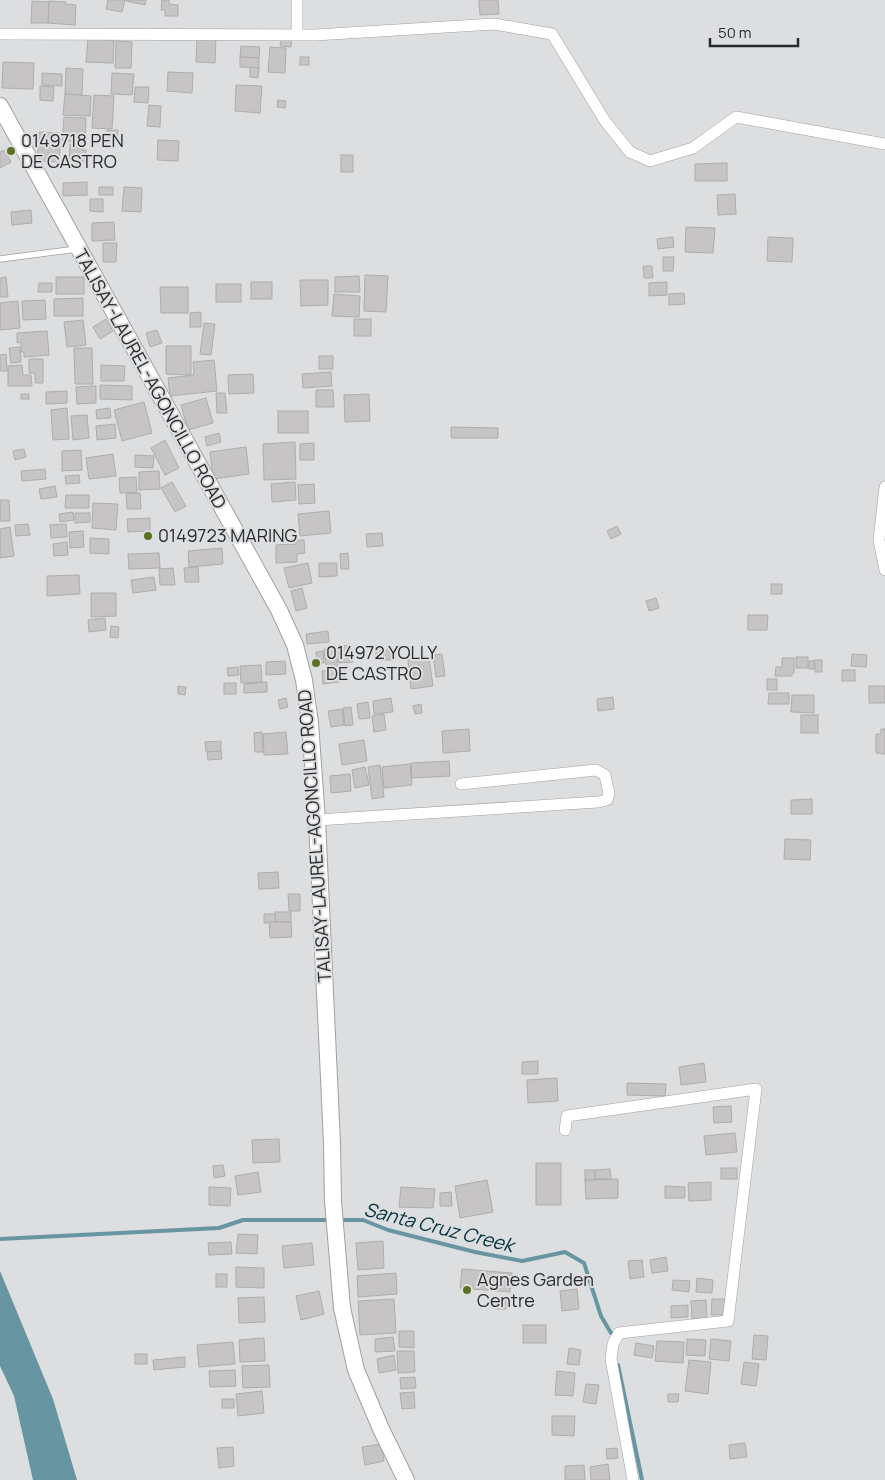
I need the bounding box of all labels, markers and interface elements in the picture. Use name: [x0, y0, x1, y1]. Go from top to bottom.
scale bar: [710, 15, 798, 47]
text: 50 m: [718, 22, 752, 43]
place label: 0149718 PEN DE CASTRO: [21, 128, 124, 173]
marker: 0149718 PEN DE CASTRO: [5, 145, 17, 157]
street label: TALISAY-LAUREL-AGONCILLO ROAD: [69, 244, 233, 513]
place label: 0149723 MARING: [158, 523, 298, 547]
marker: 0149723 MARING: [142, 530, 154, 542]
place label: 014972 YOLLY DE CASTRO: [326, 640, 438, 685]
marker: 014972 YOLLY DE CASTRO: [310, 657, 322, 669]
street label: TALISAY-LAUREL-AGONCILLO ROAD: [292, 689, 336, 983]
water label: Santa Cruz Creek: [362, 1196, 519, 1259]
place label: Agnes Garden Centre: [477, 1267, 594, 1312]
marker: Agnes Garden Centre: [461, 1284, 473, 1296]

